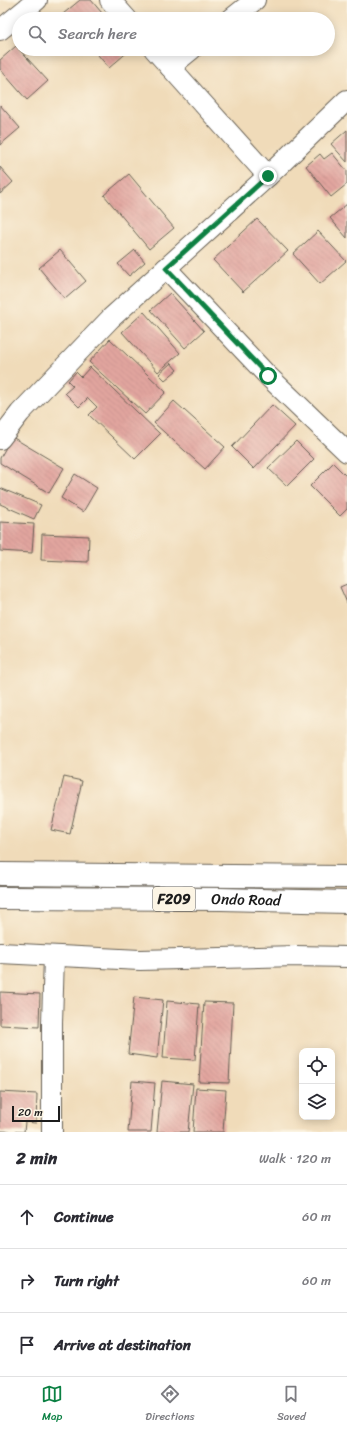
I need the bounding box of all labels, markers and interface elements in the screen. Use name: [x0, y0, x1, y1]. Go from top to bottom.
search box: [12, 12, 335, 56]
text: Search here: [58, 21, 137, 47]
icon: search: [26, 23, 48, 45]
route end: [259, 167, 277, 185]
route start: [259, 367, 277, 385]
street label: Ondo Road: [211, 886, 282, 913]
road number: F209: [153, 887, 195, 911]
map controls: [299, 1048, 335, 1120]
button: locate: [299, 1048, 335, 1084]
button: layers: [299, 1084, 335, 1120]
text: 20 m: [18, 1103, 43, 1122]
scale bar: [12, 1104, 60, 1123]
text: 2 min: [16, 1143, 57, 1173]
text: Walk · 120 m: [259, 1147, 331, 1170]
text: Continue: [54, 1204, 114, 1230]
text: 60 m: [302, 1205, 331, 1228]
icon: ahead: [16, 1206, 38, 1228]
text: Turn right: [54, 1268, 119, 1294]
text: 60 m: [302, 1269, 331, 1292]
icon: right: [16, 1270, 38, 1292]
text: Arrive at destination: [54, 1332, 191, 1358]
icon: arrive: [16, 1334, 38, 1356]
tab: Map: [41, 1383, 63, 1426]
tab: Directions: [145, 1383, 195, 1426]
tab: Saved: [277, 1383, 306, 1426]

